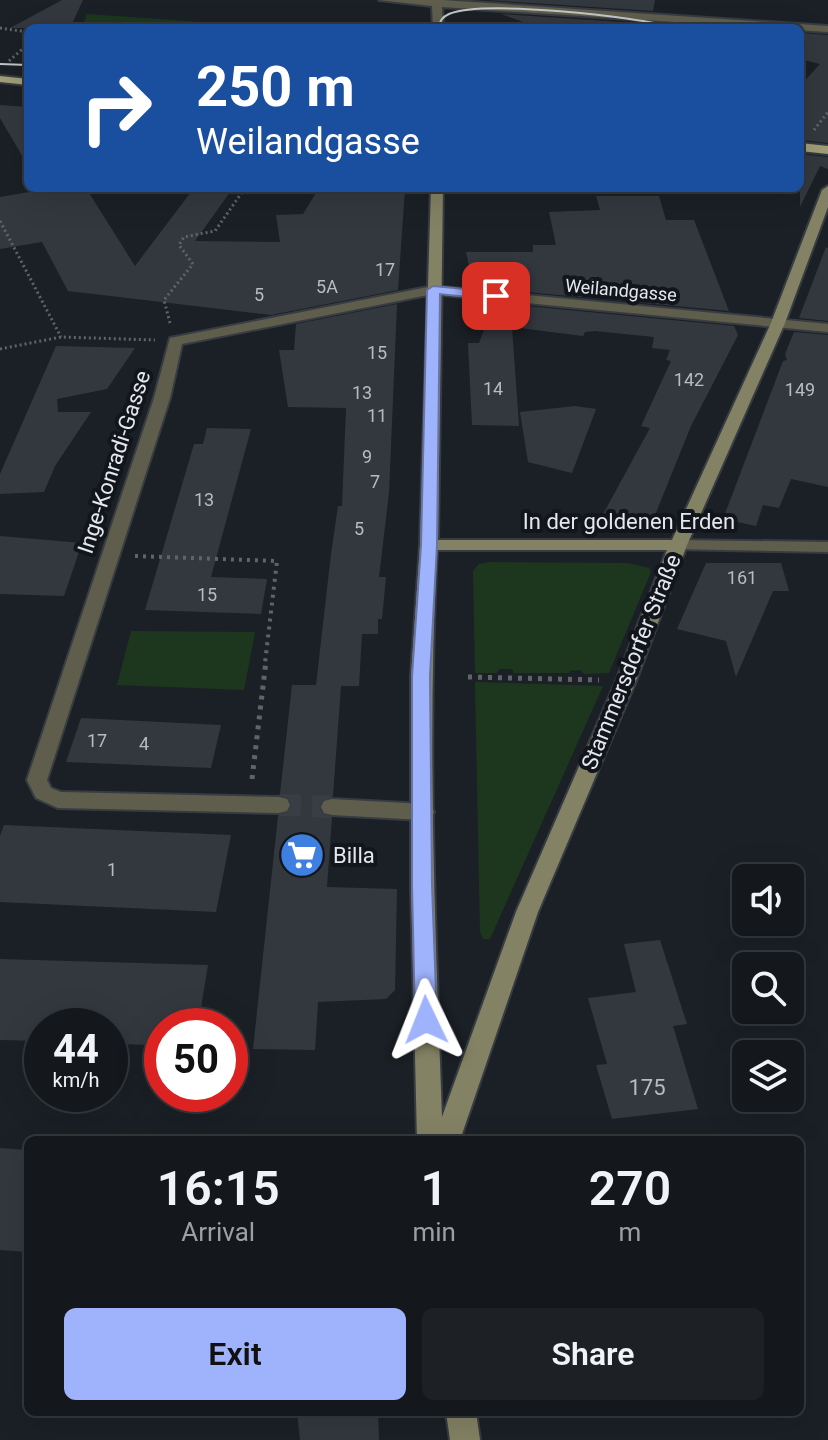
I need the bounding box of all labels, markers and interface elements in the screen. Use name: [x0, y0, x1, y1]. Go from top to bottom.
text: 250 m: [196, 54, 355, 120]
icon: right: [64, 56, 168, 160]
text: Weilandgasse: [196, 121, 420, 163]
house number: 17: [375, 259, 395, 280]
pin: [462, 262, 530, 330]
icon: arrive: [474, 274, 518, 318]
street label: Weilandgasse: [564, 275, 678, 305]
house number: 5A: [316, 276, 338, 297]
house number: 5: [254, 284, 264, 305]
house number: 15: [367, 342, 387, 363]
street label: Inge-Konradi-Gasse: [73, 367, 155, 557]
house number: 142: [674, 369, 704, 390]
house number: 14: [483, 378, 503, 399]
house number: 149: [785, 379, 815, 400]
house number: 13: [352, 382, 372, 403]
house number: 11: [367, 405, 387, 426]
house number: 9: [362, 446, 372, 467]
house number: 7: [370, 471, 380, 492]
house number: 13: [194, 489, 214, 510]
street label: In der goldenen Erden: [523, 509, 735, 534]
house number: 5: [354, 518, 364, 539]
street label: Stammersdorfer Straße: [576, 551, 686, 773]
house number: 161: [727, 567, 757, 588]
house number: 15: [197, 584, 217, 605]
house number: 17: [87, 730, 107, 751]
house number: 4: [139, 733, 149, 754]
supermarket icon: Billa: [278, 831, 326, 879]
place label: Billa: [333, 843, 375, 868]
house number: 1: [107, 859, 117, 880]
map controls: [732, 864, 804, 1112]
button: sound: [732, 864, 804, 936]
button: search: [732, 952, 804, 1024]
position arrow: [384, 978, 468, 1062]
speed limit sign: 50: [144, 1008, 248, 1112]
text: 44: [53, 1026, 99, 1073]
button: layers: [732, 1040, 804, 1112]
text: km/h: [53, 1068, 99, 1092]
house number: 175: [628, 1075, 666, 1100]
text: 16:15: [157, 1160, 280, 1217]
text: 1: [421, 1160, 448, 1217]
text: 270: [589, 1160, 671, 1217]
text: Arrival: [181, 1217, 255, 1247]
text: min: [412, 1217, 456, 1247]
text: m: [619, 1217, 641, 1247]
button: Exit: [64, 1308, 406, 1400]
button: Share: [422, 1308, 764, 1400]

